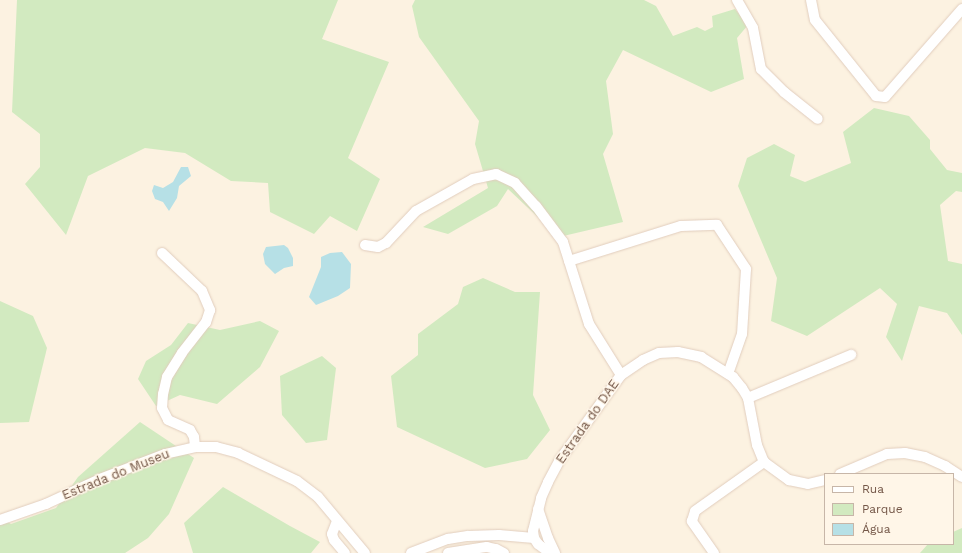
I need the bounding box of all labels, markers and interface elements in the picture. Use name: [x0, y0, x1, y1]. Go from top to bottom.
street label: Estrada do DAE: [553, 377, 623, 467]
street label: Estrada do Museu: [60, 446, 172, 504]
legend: [824, 473, 954, 545]
text: Rua: [862, 482, 884, 496]
text: Parque: [862, 502, 903, 516]
text: Água: [862, 522, 891, 536]

